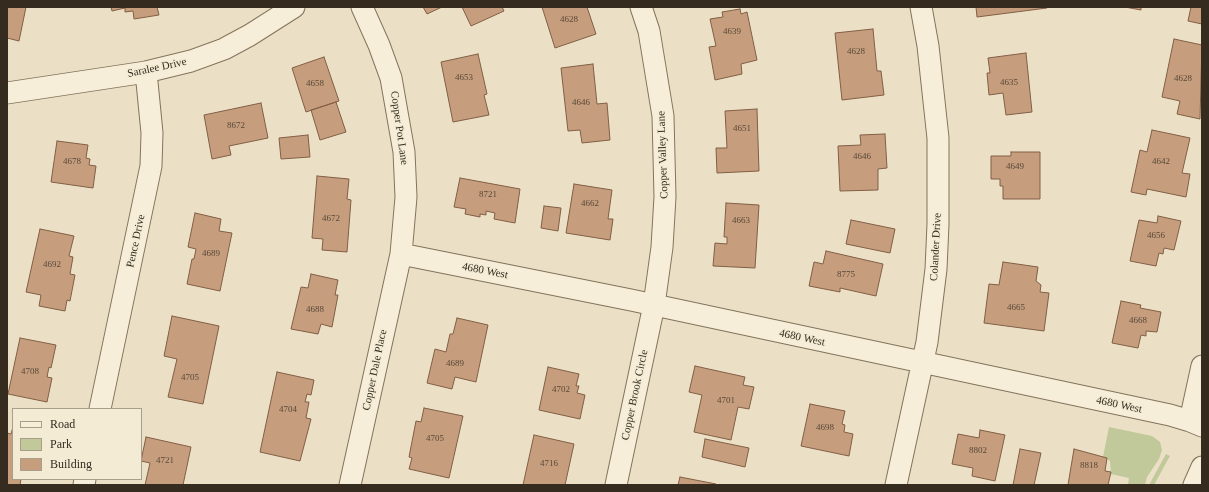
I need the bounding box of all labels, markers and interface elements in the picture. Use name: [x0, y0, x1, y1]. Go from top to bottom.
house number: 4628: [560, 15, 578, 25]
house number: 4639: [723, 27, 741, 37]
house number: 4628: [847, 47, 865, 57]
street label: Saralee Drive: [126, 55, 188, 81]
house number: 4653: [455, 73, 473, 83]
house number: 4628: [1174, 74, 1192, 84]
house number: 4635: [1000, 78, 1018, 88]
house number: 4658: [306, 79, 324, 89]
street label: Copper Pot Lane: [387, 90, 411, 166]
house number: 4646: [572, 98, 590, 108]
street label: Copper Valley Lane: [655, 111, 671, 199]
house number: 8672: [227, 121, 245, 131]
house number: 4651: [733, 124, 751, 134]
house number: 4646: [853, 152, 871, 162]
house number: 4678: [63, 157, 81, 167]
house number: 4642: [1152, 157, 1170, 167]
house number: 4649: [1006, 162, 1024, 172]
house number: 8721: [479, 190, 497, 200]
house number: 4662: [581, 199, 599, 209]
street label: Pence Drive: [124, 213, 148, 269]
street label: Colander Drive: [928, 213, 944, 281]
house number: 4672: [322, 214, 340, 224]
house number: 4663: [732, 216, 750, 226]
house number: 4656: [1147, 231, 1165, 241]
house number: 4689: [202, 249, 220, 259]
house number: 4692: [43, 260, 61, 270]
street label: 4680 West: [461, 260, 509, 282]
house number: 8775: [837, 270, 855, 280]
house number: 4665: [1007, 303, 1025, 313]
house number: 4688: [306, 305, 324, 315]
house number: 4668: [1129, 316, 1147, 326]
street label: 4680 West: [778, 327, 826, 349]
street label: Copper Dale Place: [360, 328, 390, 412]
street label: Copper Brook Circle: [619, 349, 651, 441]
house number: 4689: [446, 359, 464, 369]
house number: 4708: [21, 367, 39, 377]
house number: 4705: [181, 373, 199, 383]
house number: 4702: [552, 385, 570, 395]
street label: 4680 West: [1095, 394, 1143, 416]
house number: 4701: [717, 396, 735, 406]
house number: 4704: [279, 405, 297, 415]
legend: [12, 408, 142, 480]
text: Road: [50, 417, 75, 431]
house number: 4698: [816, 423, 834, 433]
house number: 4705: [426, 434, 444, 444]
text: Park: [50, 437, 72, 451]
house number: 8802: [969, 446, 987, 456]
house number: 4721: [156, 456, 174, 466]
text: Building: [50, 457, 92, 471]
house number: 4716: [540, 459, 558, 469]
house number: 8818: [1080, 461, 1098, 471]

